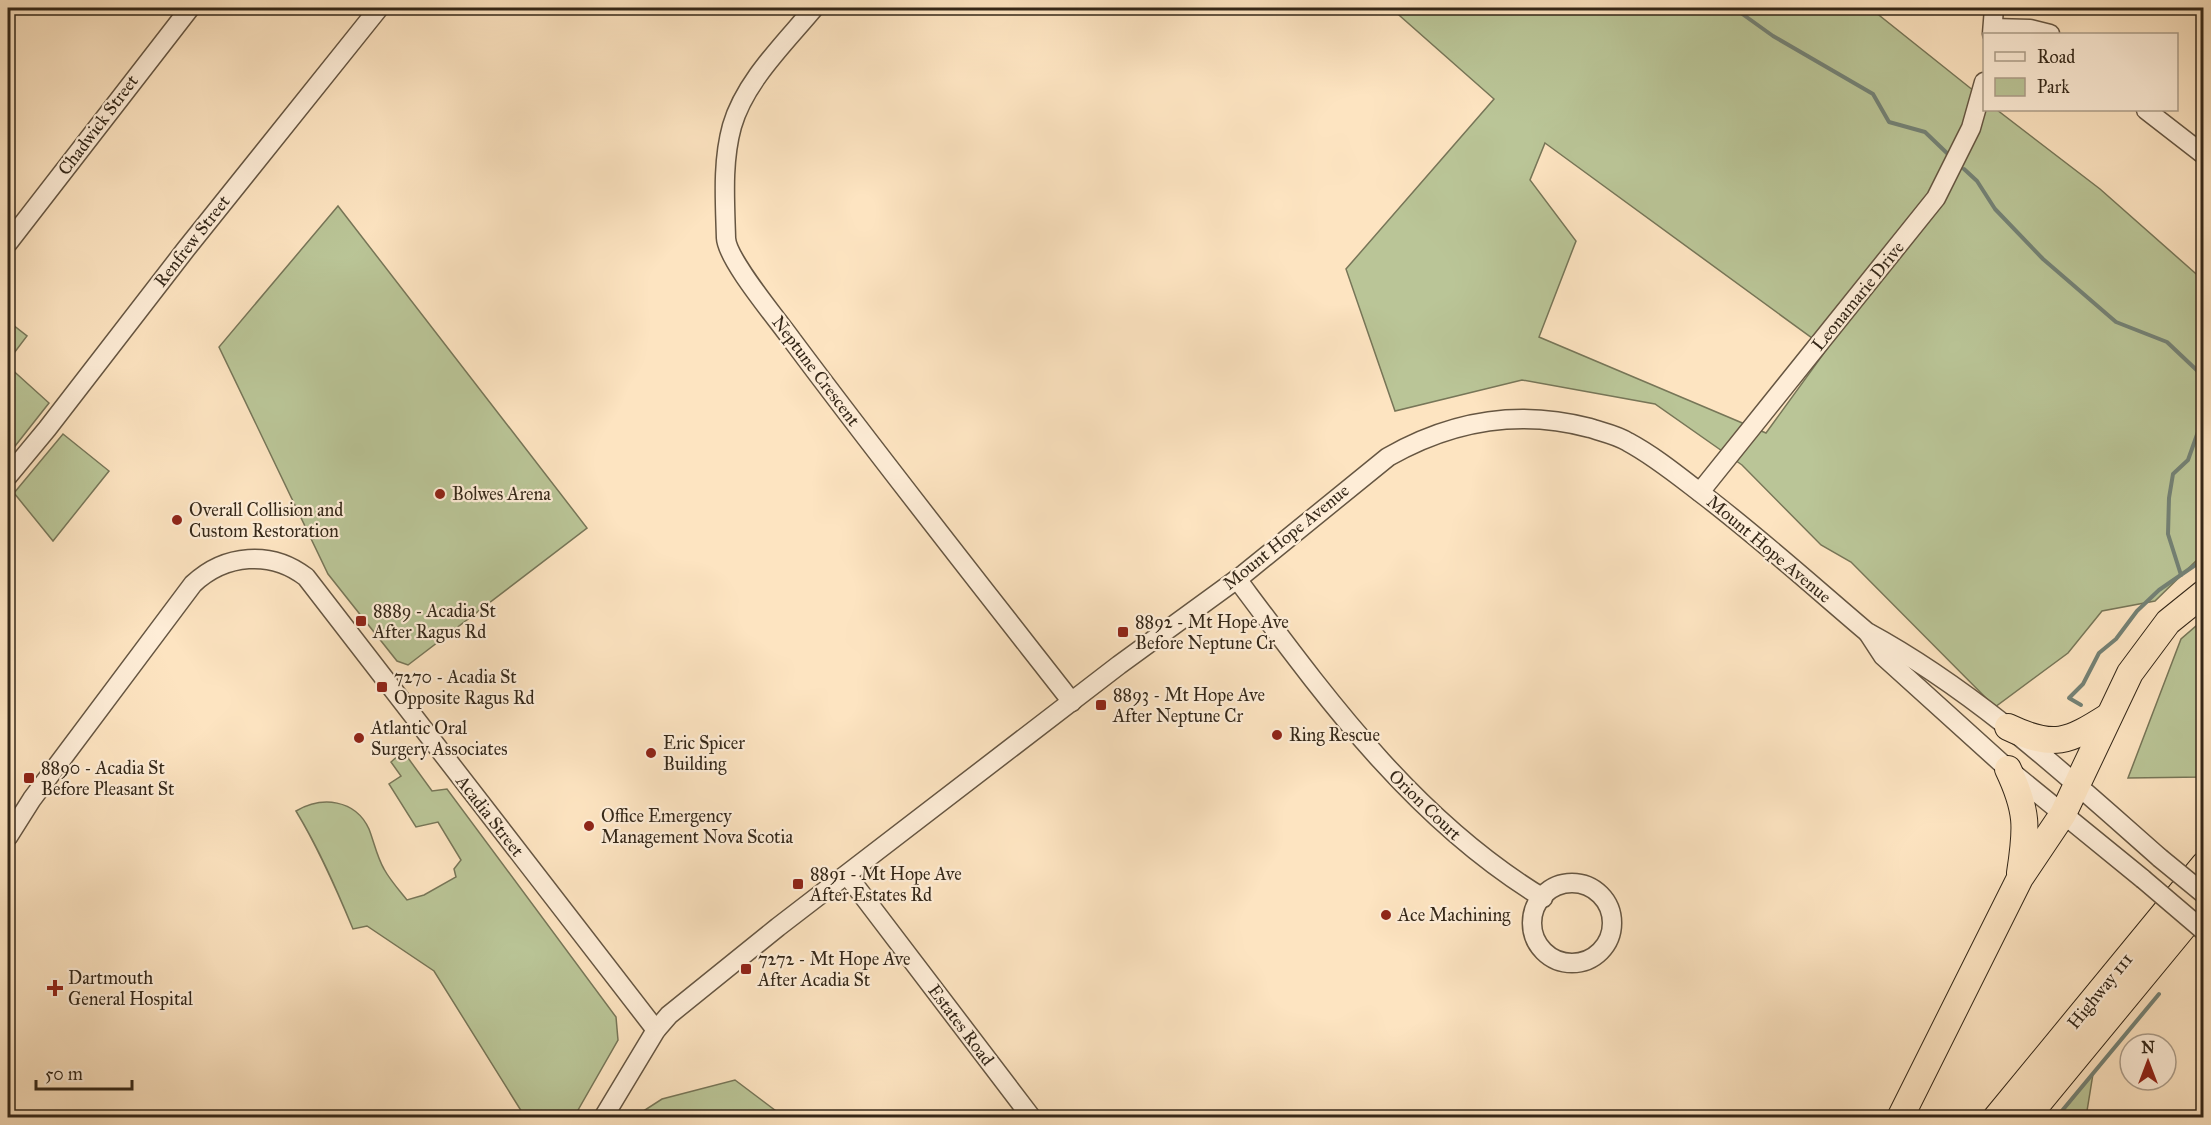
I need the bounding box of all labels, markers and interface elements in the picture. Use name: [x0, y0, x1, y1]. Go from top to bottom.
legend: [1983, 33, 2178, 111]
text: Road: [2037, 46, 2075, 68]
street label: Chadwick Street: [53, 70, 143, 180]
text: Park: [2037, 76, 2070, 98]
street label: Renfrew Street: [149, 190, 235, 291]
street label: Leonamarie Drive: [1807, 237, 1909, 355]
street label: Neptune Crescent: [767, 311, 865, 431]
street label: Mount Hope Avenue: [1218, 479, 1354, 595]
place label: Bolwes Arena: [452, 483, 551, 505]
marker: Bolwes Arena: [433, 487, 447, 501]
street label: Mount Hope Avenue: [1702, 490, 1836, 608]
place label: Overall Collision and Custom Restoration: [189, 499, 343, 542]
marker: Overall Collision and Custom Restoration: [170, 513, 184, 527]
place label: 8889 - Acadia St After Ragus Rd: [372, 600, 497, 644]
place label: 8892 - Mt Hope Ave Before Neptune Cr: [1135, 611, 1289, 654]
marker: 8889 - Acadia St After Ragus Rd: [354, 614, 368, 628]
marker: 8892 - Mt Hope Ave Before Neptune Cr: [1116, 625, 1130, 639]
place label: 7270 - Acadia St Opposite Ragus Rd: [394, 666, 535, 710]
marker: 7270 - Acadia St Opposite Ragus Rd: [375, 680, 389, 694]
place label: 8893 - Mt Hope Ave After Neptune Cr: [1112, 684, 1265, 727]
marker: 8893 - Mt Hope Ave After Neptune Cr: [1094, 698, 1108, 712]
place label: Atlantic Oral Surgery Associates: [370, 717, 508, 761]
place label: Ring Rescue: [1289, 724, 1380, 747]
marker: Ring Rescue: [1270, 728, 1284, 742]
marker: Atlantic Oral Surgery Associates: [352, 731, 366, 745]
place label: Eric Spicer Building: [663, 732, 745, 776]
marker: Eric Spicer Building: [644, 746, 658, 760]
place label: 8890 - Acadia St Before Pleasant St: [41, 757, 175, 800]
street label: Orion Court: [1384, 765, 1466, 845]
street label: Acadia Street: [451, 770, 529, 862]
marker: 8890 - Acadia St Before Pleasant St: [22, 771, 36, 785]
place label: Office Emergency Management Nova Scotia: [601, 805, 793, 849]
marker: Office Emergency Management Nova Scotia: [582, 819, 596, 833]
place label: 8891 - Mt Hope Ave After Estates Rd: [809, 863, 962, 906]
marker: 8891 - Mt Hope Ave After Estates Rd: [791, 877, 805, 891]
place label: Ace Machining: [1397, 904, 1511, 927]
marker: Ace Machining: [1379, 908, 1393, 922]
place label: 7272 - Mt Hope Ave After Acadia St: [757, 948, 910, 991]
street label: Highway 111: [2063, 949, 2138, 1034]
marker: 7272 - Mt Hope Ave After Acadia St: [739, 962, 753, 976]
place label: Dartmouth General Hospital: [68, 967, 193, 1010]
marker: Dartmouth General Hospital: [46, 979, 64, 997]
street label: Estates Road: [923, 980, 999, 1070]
north arrow: [2118, 1032, 2178, 1092]
text: N: [2141, 1038, 2155, 1057]
scale bar: [36, 1053, 132, 1091]
text: 50 m: [45, 1063, 83, 1085]

